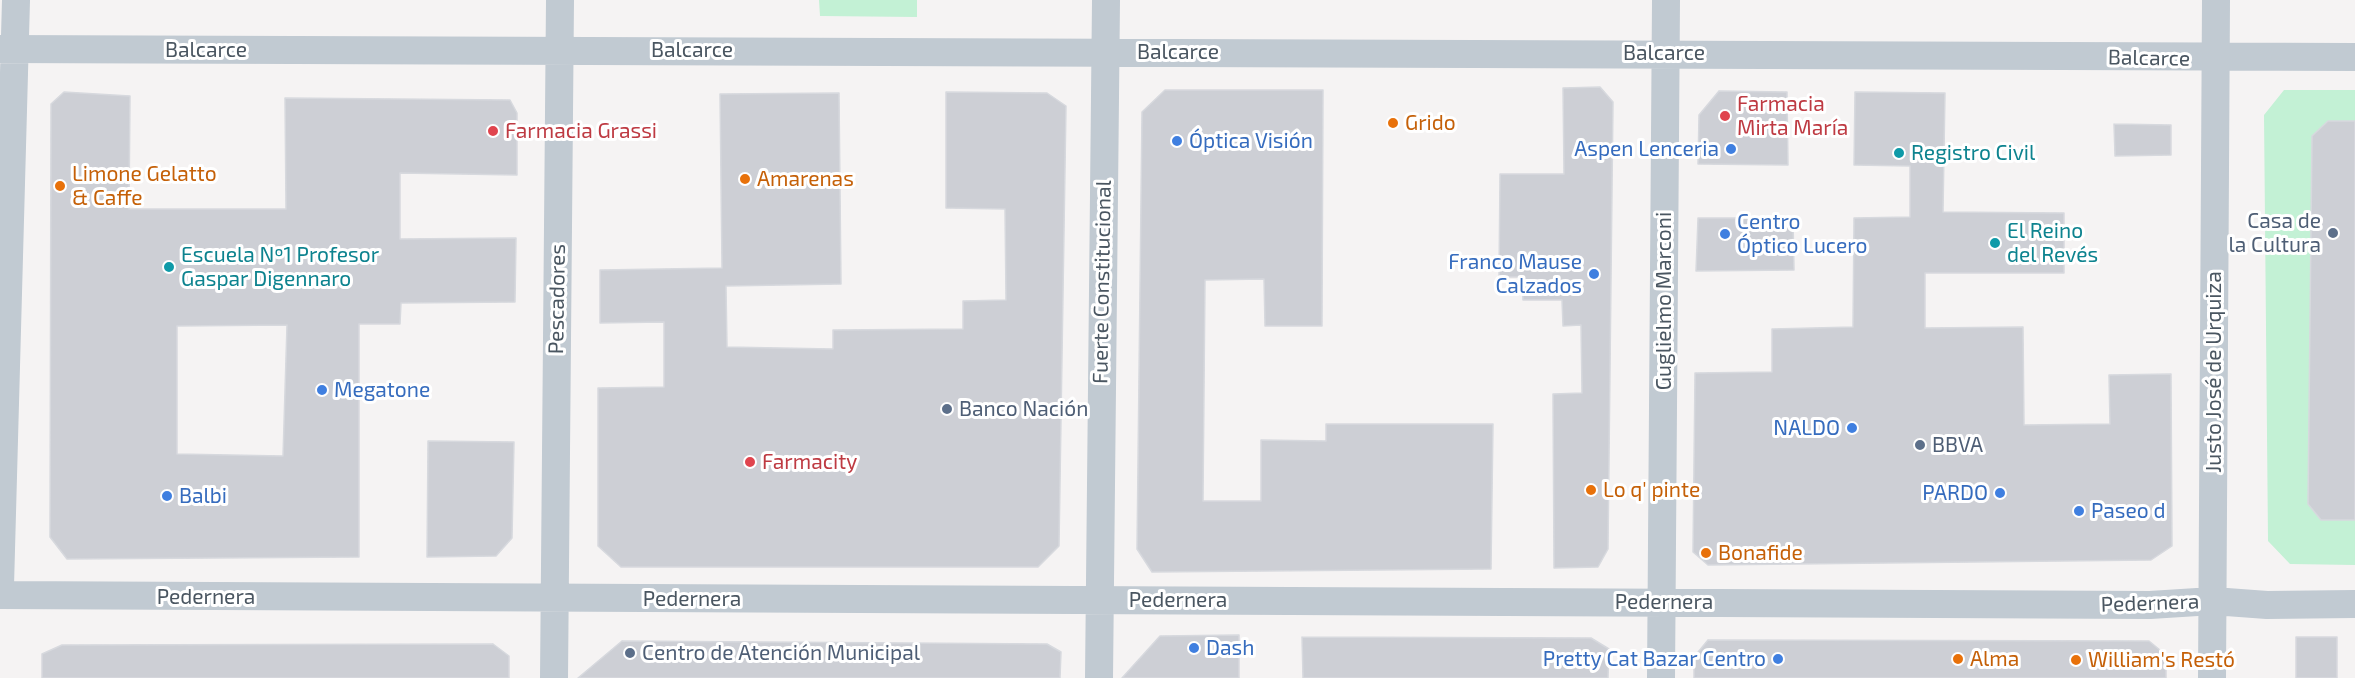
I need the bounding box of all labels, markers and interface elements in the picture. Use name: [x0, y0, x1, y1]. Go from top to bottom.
street label: Balcarce: [165, 37, 247, 63]
street label: Balcarce: [651, 37, 733, 63]
street label: Balcarce: [1137, 39, 1219, 65]
street label: Balcarce: [1623, 40, 1705, 66]
street label: Balcarce: [2108, 45, 2190, 71]
place label: Farmacia Mirta María: [1737, 91, 1848, 141]
marker: Farmacia Mirta María: [1718, 109, 1732, 123]
place label: Grido: [1405, 110, 1456, 136]
marker: Grido: [1386, 116, 1400, 130]
place label: Farmacia Grassi: [505, 118, 657, 144]
marker: Farmacia Grassi: [486, 124, 500, 138]
place label: Óptica Visión: [1189, 128, 1313, 154]
marker: Óptica Visión: [1170, 134, 1184, 148]
place label: Aspen Lenceria: [1574, 136, 1719, 162]
place label: Registro Civil: [1911, 140, 2035, 166]
marker: Aspen Lenceria: [1724, 142, 1738, 156]
marker: Registro Civil: [1892, 146, 1906, 160]
place label: Limone Gelatto & Caffe: [72, 161, 217, 211]
place label: Amarenas: [757, 166, 854, 192]
marker: Amarenas: [738, 172, 752, 186]
marker: Limone Gelatto & Caffe: [53, 179, 67, 193]
street label: Fuerte Constitucional: [1088, 180, 1116, 384]
place label: Casa de la Cultura: [2229, 208, 2321, 258]
place label: Centro Óptico Lucero: [1737, 209, 1867, 259]
street label: Guglielmo Marconi: [1651, 212, 1677, 390]
place label: El Reino del Revés: [2007, 218, 2098, 268]
marker: Casa de la Cultura: [2326, 226, 2340, 240]
marker: Centro Óptico Lucero: [1718, 227, 1732, 241]
marker: El Reino del Revés: [1988, 236, 2002, 250]
place label: Escuela Nº1 Profesor Gaspar Digennaro: [181, 242, 379, 292]
street label: Pescadores: [543, 244, 571, 354]
place label: Franco Mause Calzados: [1448, 249, 1582, 299]
marker: Escuela Nº1 Profesor Gaspar Digennaro: [162, 260, 176, 274]
marker: Franco Mause Calzados: [1587, 267, 1601, 281]
street label: Justo José de Urquiza: [2201, 271, 2227, 473]
place label: Megatone: [334, 377, 430, 403]
marker: Megatone: [315, 383, 329, 397]
place label: Banco Nación: [959, 396, 1088, 422]
marker: Banco Nación: [940, 402, 954, 416]
place label: NALDO: [1773, 415, 1840, 441]
marker: NALDO: [1845, 421, 1859, 435]
place label: BBVA: [1932, 432, 1983, 458]
marker: BBVA: [1913, 438, 1927, 452]
place label: Farmacity: [762, 449, 857, 475]
marker: Farmacity: [743, 455, 757, 469]
place label: Lo q' pinte: [1603, 477, 1700, 503]
place label: PARDO: [1922, 480, 1988, 506]
place label: Balbi: [179, 483, 227, 509]
marker: Lo q' pinte: [1584, 483, 1598, 497]
marker: PARDO: [1993, 486, 2007, 500]
marker: Balbi: [160, 489, 174, 503]
place label: Paseo d: [2091, 498, 2165, 524]
marker: Paseo d: [2072, 504, 2086, 518]
place label: Bonafide: [1718, 540, 1803, 566]
marker: Bonafide: [1699, 546, 1713, 560]
street label: Pedernera: [157, 584, 255, 610]
street label: Pedernera: [643, 586, 741, 612]
street label: Pedernera: [1129, 587, 1227, 613]
street label: Pedernera: [1615, 589, 1713, 615]
street label: Pedernera: [2100, 589, 2200, 617]
place label: Dash: [1206, 635, 1254, 661]
place label: Centro de Atención Municipal: [642, 640, 920, 666]
marker: Dash: [1187, 641, 1201, 655]
marker: Centro de Atención Municipal: [623, 646, 637, 660]
place label: Pretty Cat Bazar Centro: [1543, 646, 1766, 672]
place label: Alma: [1970, 646, 2019, 672]
place label: William's Restó: [2088, 647, 2235, 673]
marker: Pretty Cat Bazar Centro: [1771, 652, 1785, 666]
marker: Alma: [1951, 652, 1965, 666]
marker: William's Restó: [2069, 653, 2083, 667]

